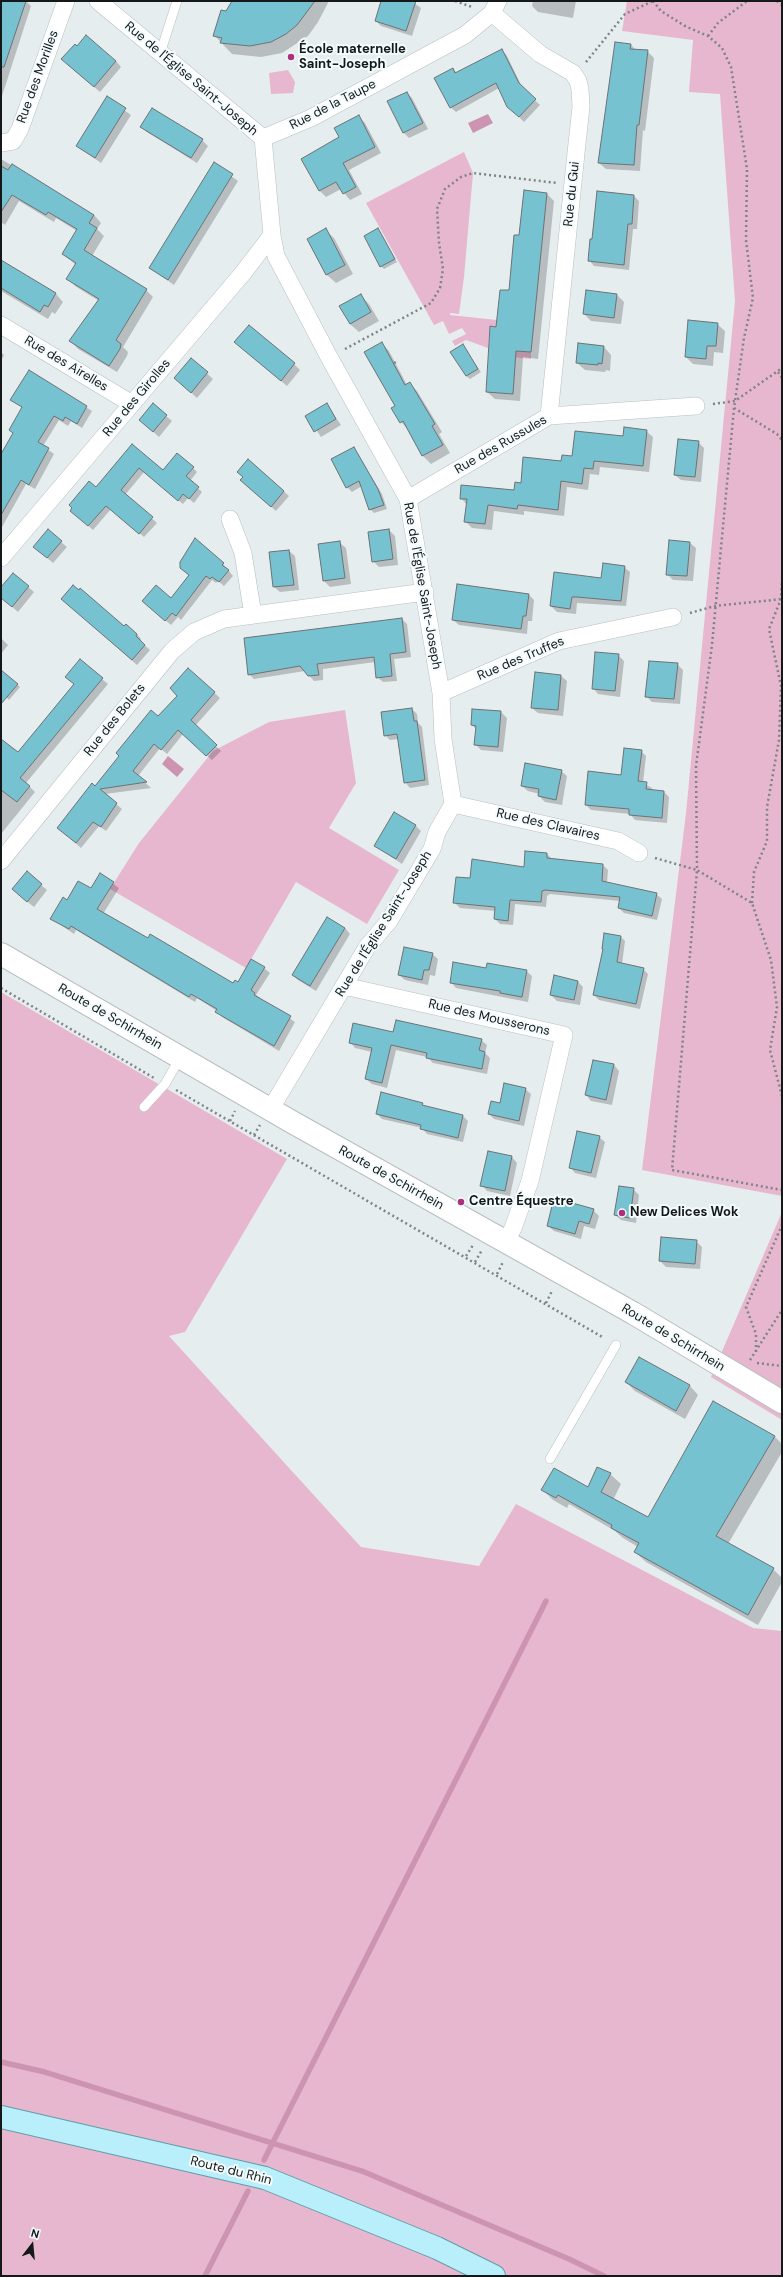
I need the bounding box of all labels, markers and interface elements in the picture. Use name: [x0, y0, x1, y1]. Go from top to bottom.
street label: Rue de l'Église Saint-Joseph: [121, 19, 261, 139]
street label: Rue des Morilles: [14, 28, 62, 126]
place label: École maternelle Saint-Joseph: [299, 42, 406, 73]
marker: École maternelle Saint-Joseph: [286, 52, 296, 62]
street label: Rue de la Taupe: [287, 77, 379, 133]
street label: Rue du Gui: [561, 161, 583, 227]
street label: Rue des Airelles: [21, 333, 111, 395]
street label: Rue des Girolles: [100, 356, 174, 440]
street label: Rue des Russules: [452, 412, 550, 478]
street label: Rue de l'Église Saint-Joseph: [400, 501, 444, 671]
street label: Rue des Truffes: [475, 634, 567, 684]
street label: Rue des Bolets: [81, 681, 149, 759]
street label: Rue des Clavaires: [495, 806, 601, 844]
street label: Rue de l'Église Saint-Joseph: [333, 848, 435, 1000]
street label: Route de Schirrhein: [55, 981, 165, 1053]
street label: Rue des Mousserons: [427, 996, 551, 1040]
street label: Route de Schirrhein: [336, 1143, 446, 1213]
place label: Centre Équestre: [469, 1194, 573, 1210]
marker: Centre Équestre: [456, 1197, 466, 1207]
place label: New Delices Wok: [630, 1205, 738, 1221]
marker: New Delices Wok: [617, 1208, 627, 1218]
street label: Route de Schirrhein: [618, 1301, 728, 1375]
street label: Route du Rhin: [189, 2153, 273, 2189]
north arrow: [12, 2225, 52, 2265]
text: N: [30, 2226, 41, 2241]

